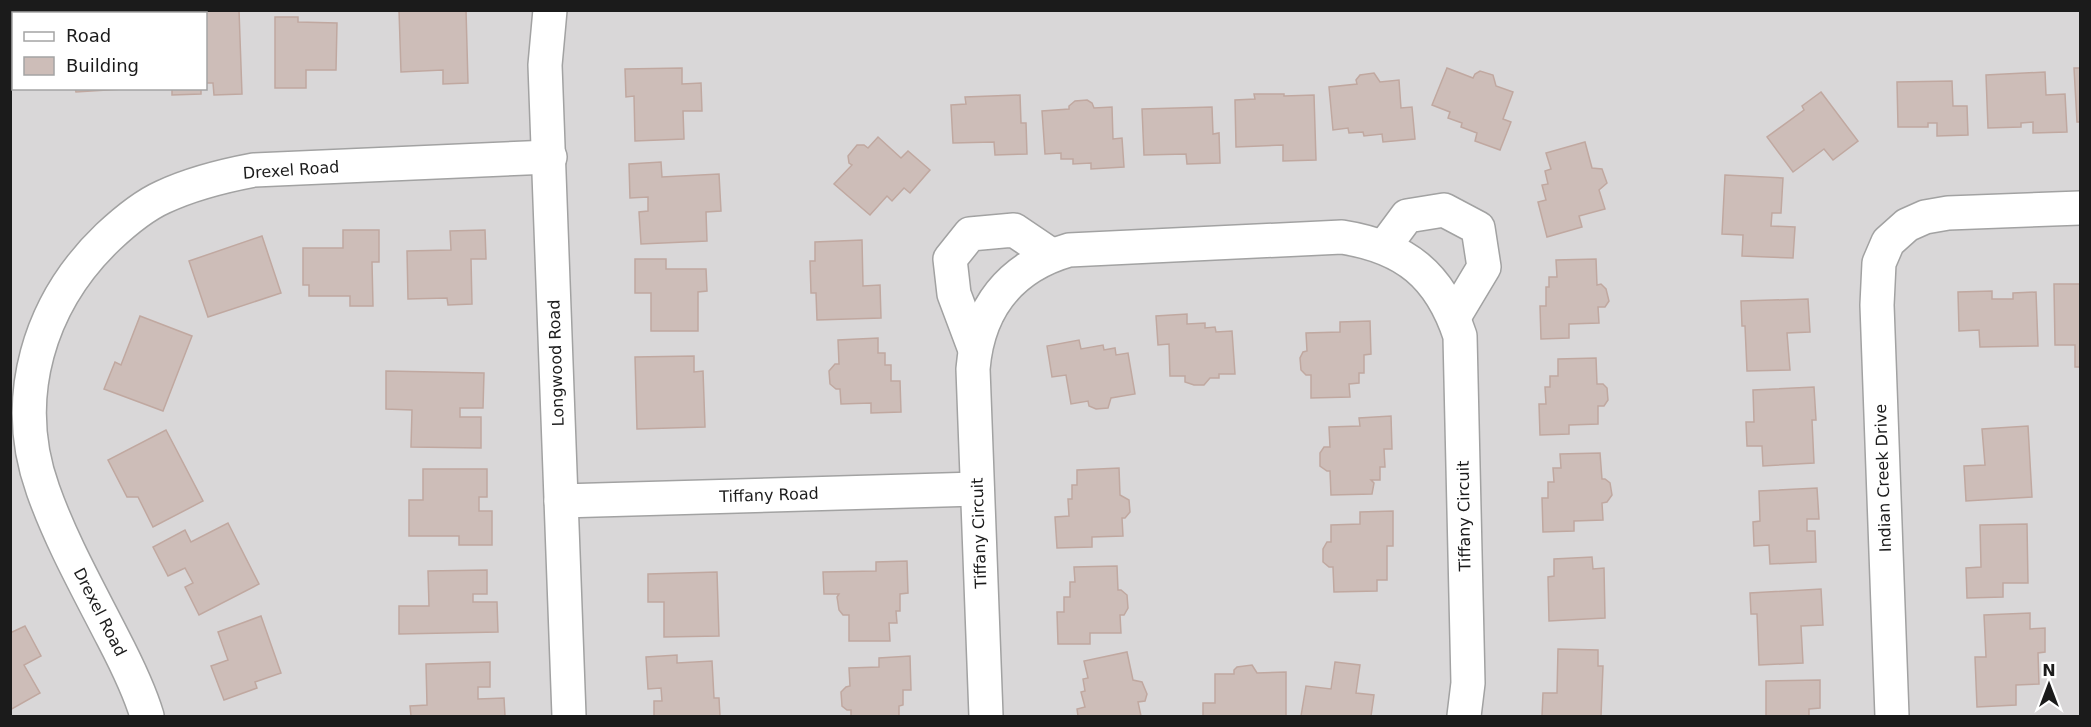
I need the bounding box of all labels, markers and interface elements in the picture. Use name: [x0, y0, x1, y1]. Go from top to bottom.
legend: [12, 12, 207, 90]
text: Road: [66, 25, 111, 46]
text: Building: [66, 55, 139, 76]
street label: Drexel Road: [242, 157, 340, 183]
street label: Longwood Road: [544, 299, 568, 427]
street label: Indian Creek Drive: [1871, 403, 1895, 553]
street label: Tiffany Circuit: [1454, 460, 1474, 573]
street label: Tiffany Circuit: [968, 477, 990, 590]
street label: Tiffany Road: [718, 484, 819, 506]
street label: Drexel Road: [70, 565, 130, 659]
north arrow: [2019, 655, 2079, 715]
text: N: [2042, 661, 2056, 680]

